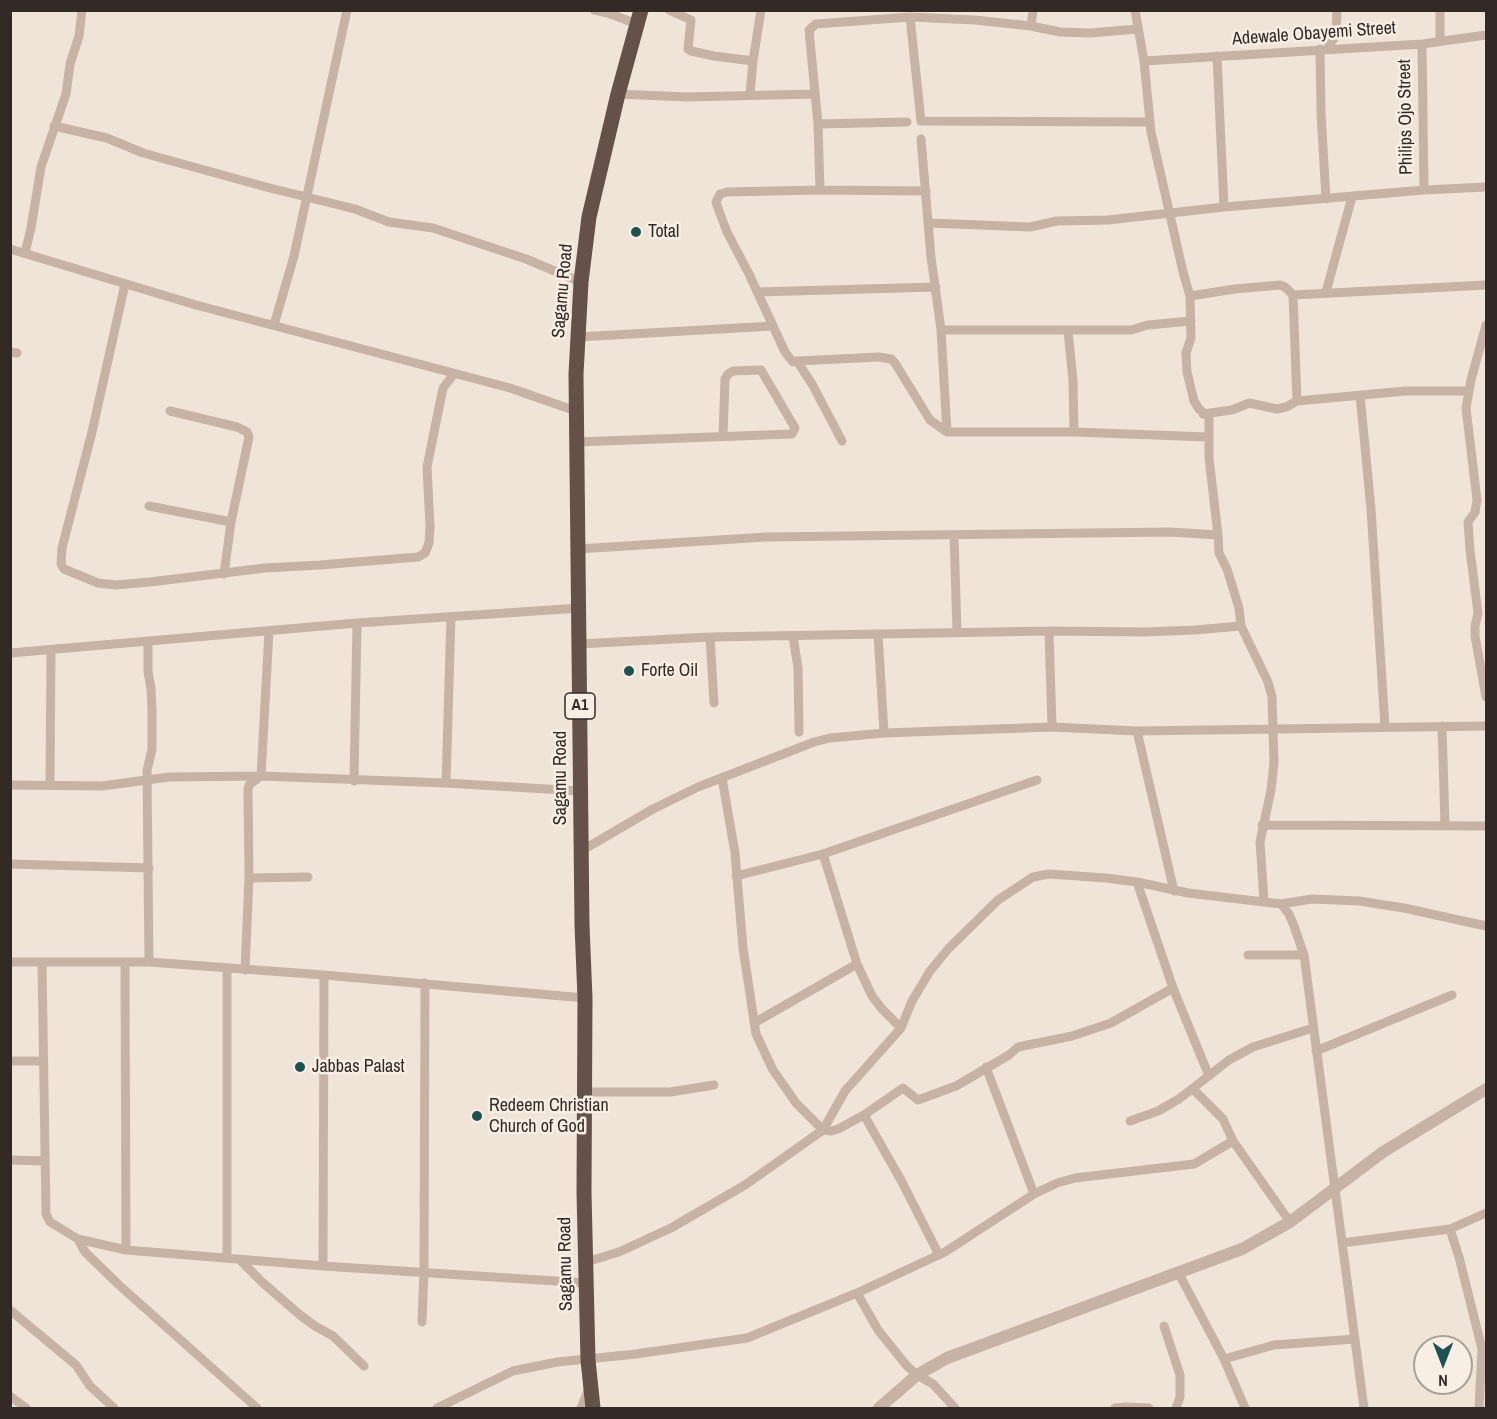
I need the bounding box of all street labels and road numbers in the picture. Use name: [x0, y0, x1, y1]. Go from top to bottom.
street label: Adewale Obayemi Street: [1231, 18, 1397, 50]
street label: Philips Ojo Street: [1394, 59, 1418, 175]
street label: Sagamu Road: [548, 243, 578, 339]
road number: A1: [565, 693, 595, 719]
street label: Sagamu Road: [550, 731, 572, 825]
street label: Sagamu Road: [554, 1217, 578, 1311]

